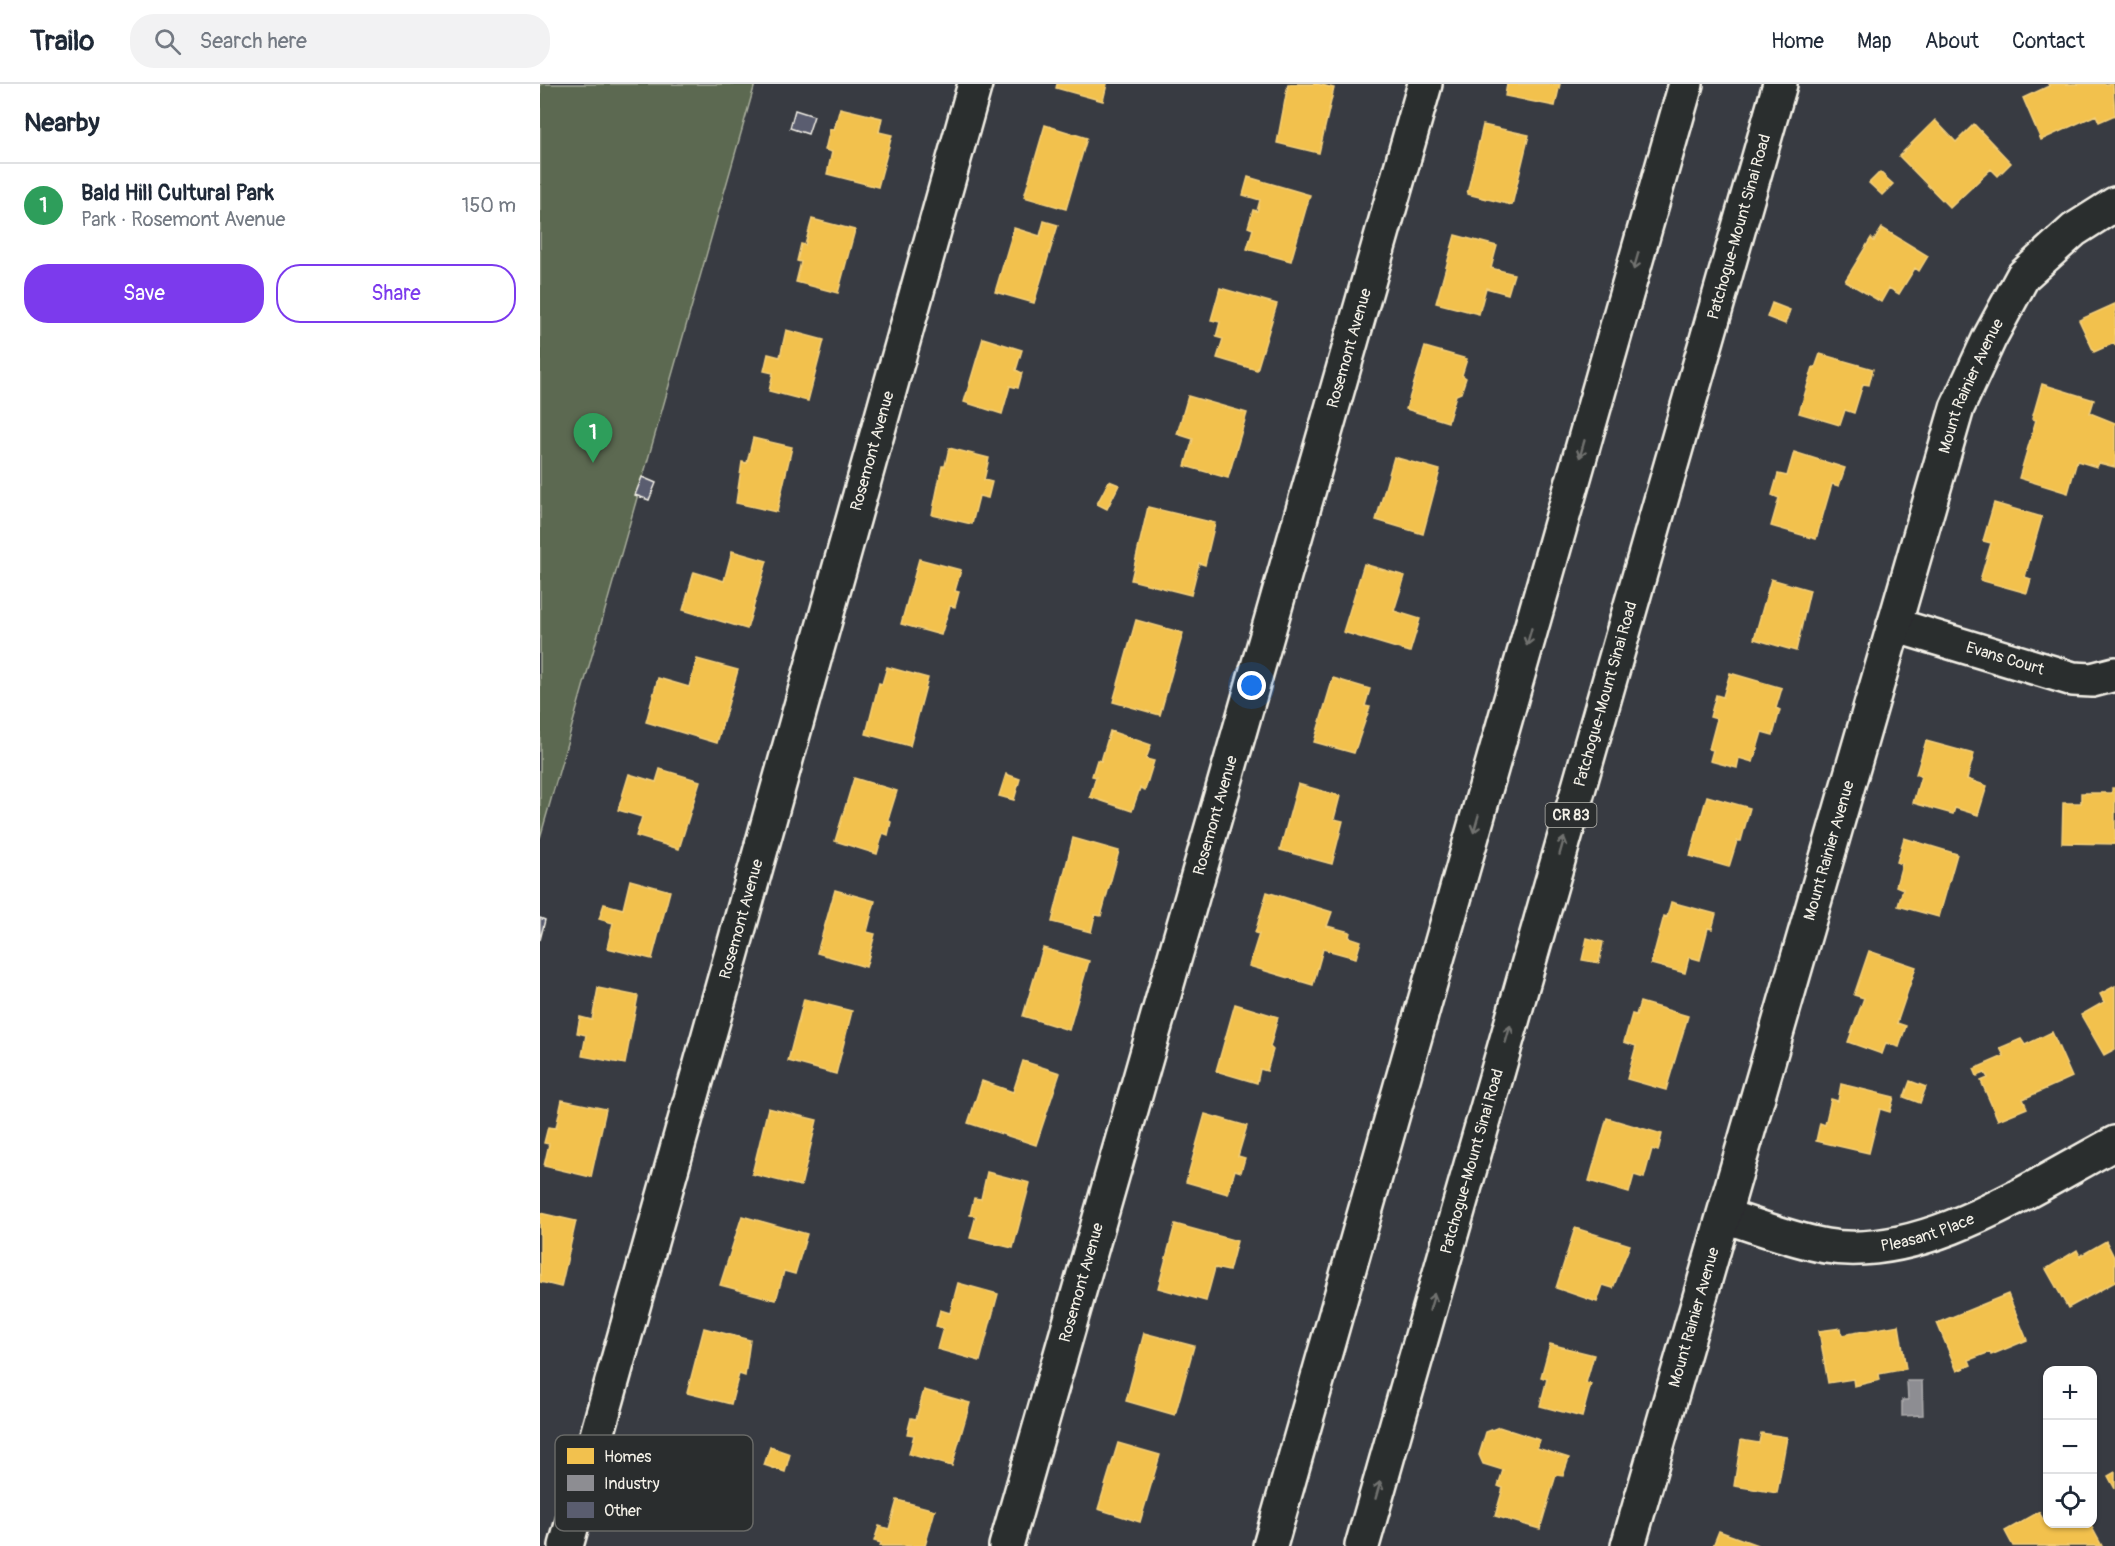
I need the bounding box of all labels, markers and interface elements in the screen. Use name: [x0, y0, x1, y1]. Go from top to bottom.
search box: [130, 14, 550, 68]
text: Trailo: [30, 24, 94, 59]
icon: search: [151, 25, 184, 58]
text: Search here: [199, 27, 307, 55]
text: Home: [1771, 28, 1824, 55]
text: Map: [1857, 28, 1892, 55]
text: About: [1925, 28, 1979, 55]
text: Contact: [2012, 28, 2085, 55]
text: Nearby: [24, 107, 100, 139]
street label: Patchogue-Mount Sinai Road: [1703, 132, 1775, 322]
text: Bald Hill Cultural Park: [81, 179, 274, 207]
text: 1: [40, 193, 47, 218]
text: 150 m: [462, 193, 516, 218]
text: Park · Rosemont Avenue: [81, 207, 285, 232]
one-way arrow: [1630, 252, 1641, 271]
button: Save: [24, 264, 264, 323]
button: Share: [276, 264, 516, 323]
street label: Rosemont Avenue: [1323, 286, 1376, 410]
street label: Mount Rainier Avenue: [1934, 315, 2008, 456]
street label: Rosemont Avenue: [846, 389, 899, 513]
pin: 1: [574, 414, 612, 463]
one-way arrow: [1576, 439, 1587, 458]
street label: Patchogue-Mount Sinai Road: [1570, 599, 1642, 789]
one-way arrow: [1523, 627, 1534, 646]
street label: Evans Court: [1964, 637, 2047, 680]
your location: [1237, 671, 1266, 700]
street label: Rosemont Avenue: [1189, 753, 1242, 878]
street label: Mount Rainier Avenue: [1799, 778, 1859, 923]
road number: CR 83: [1546, 803, 1596, 827]
one-way arrow: [1469, 814, 1481, 833]
one-way arrow: [1557, 837, 1568, 856]
street label: Rosemont Avenue: [715, 857, 768, 981]
one-way arrow: [1503, 1025, 1515, 1044]
street label: Patchogue-Mount Sinai Road: [1436, 1066, 1508, 1256]
street label: Pleasant Place: [1879, 1209, 1978, 1256]
street label: Rosemont Avenue: [1055, 1220, 1108, 1345]
street label: Mount Rainier Avenue: [1664, 1245, 1724, 1390]
one-way arrow: [1427, 1293, 1438, 1312]
map controls: [2043, 1366, 2097, 1528]
button: +: [2043, 1366, 2097, 1420]
button: −: [2043, 1420, 2097, 1474]
legend: [555, 1435, 753, 1531]
text: Homes: [604, 1447, 652, 1467]
text: Industry: [604, 1474, 660, 1494]
button: locate: [2043, 1474, 2097, 1528]
one-way arrow: [1373, 1481, 1384, 1500]
text: Other: [604, 1501, 642, 1521]

